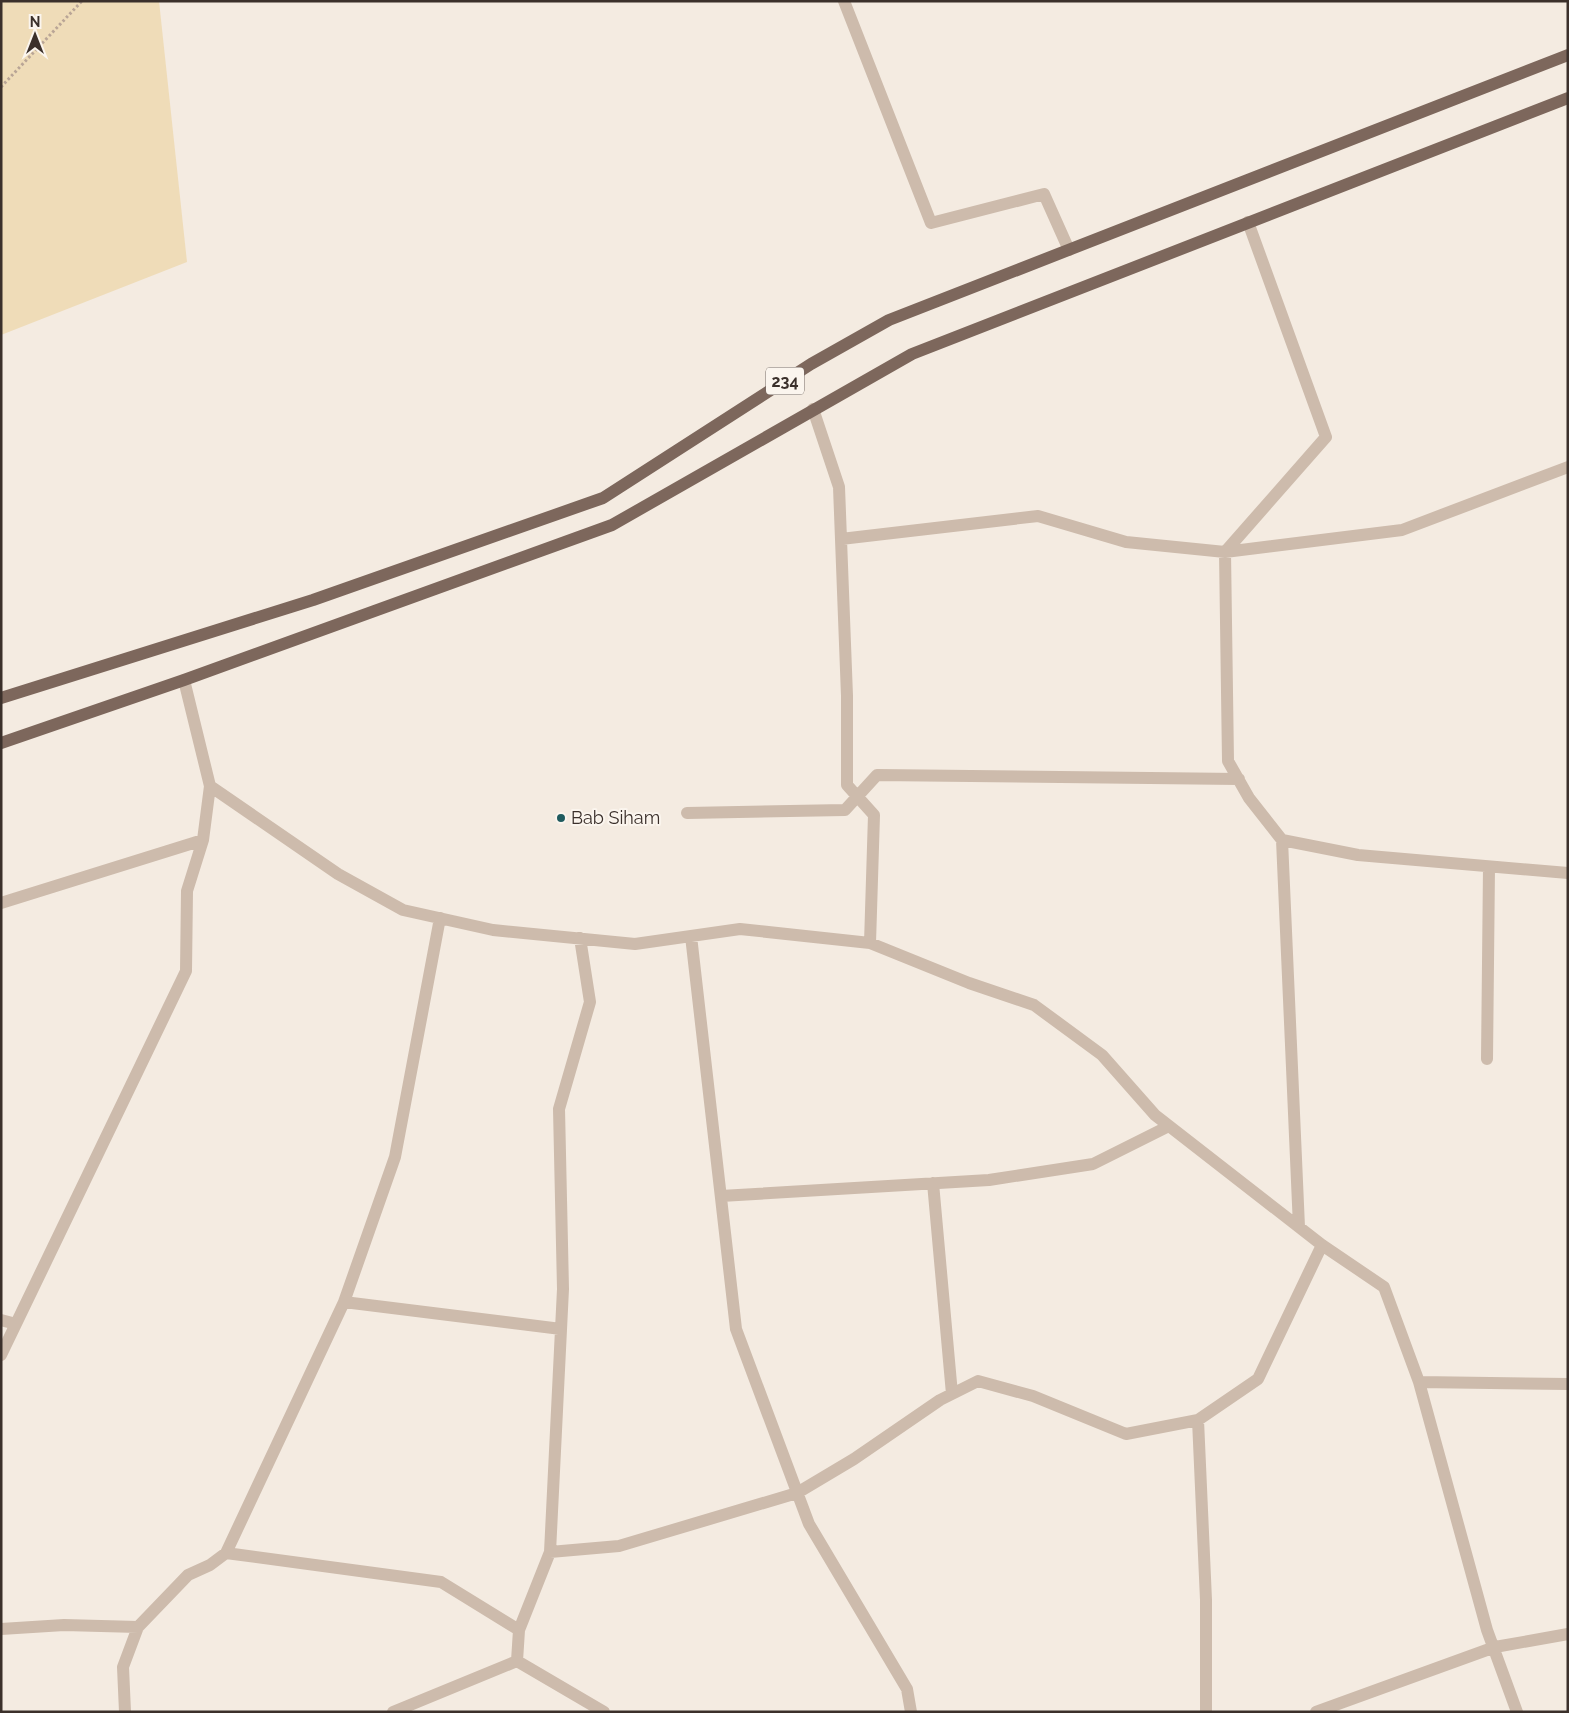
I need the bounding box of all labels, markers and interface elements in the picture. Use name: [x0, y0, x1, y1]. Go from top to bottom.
north arrow: [10, 10, 60, 60]
text: N: [30, 14, 40, 30]
road number: 234: [766, 368, 804, 394]
place label: Bab Siham: [571, 807, 660, 828]
marker: Bab Siham: [555, 812, 567, 824]

